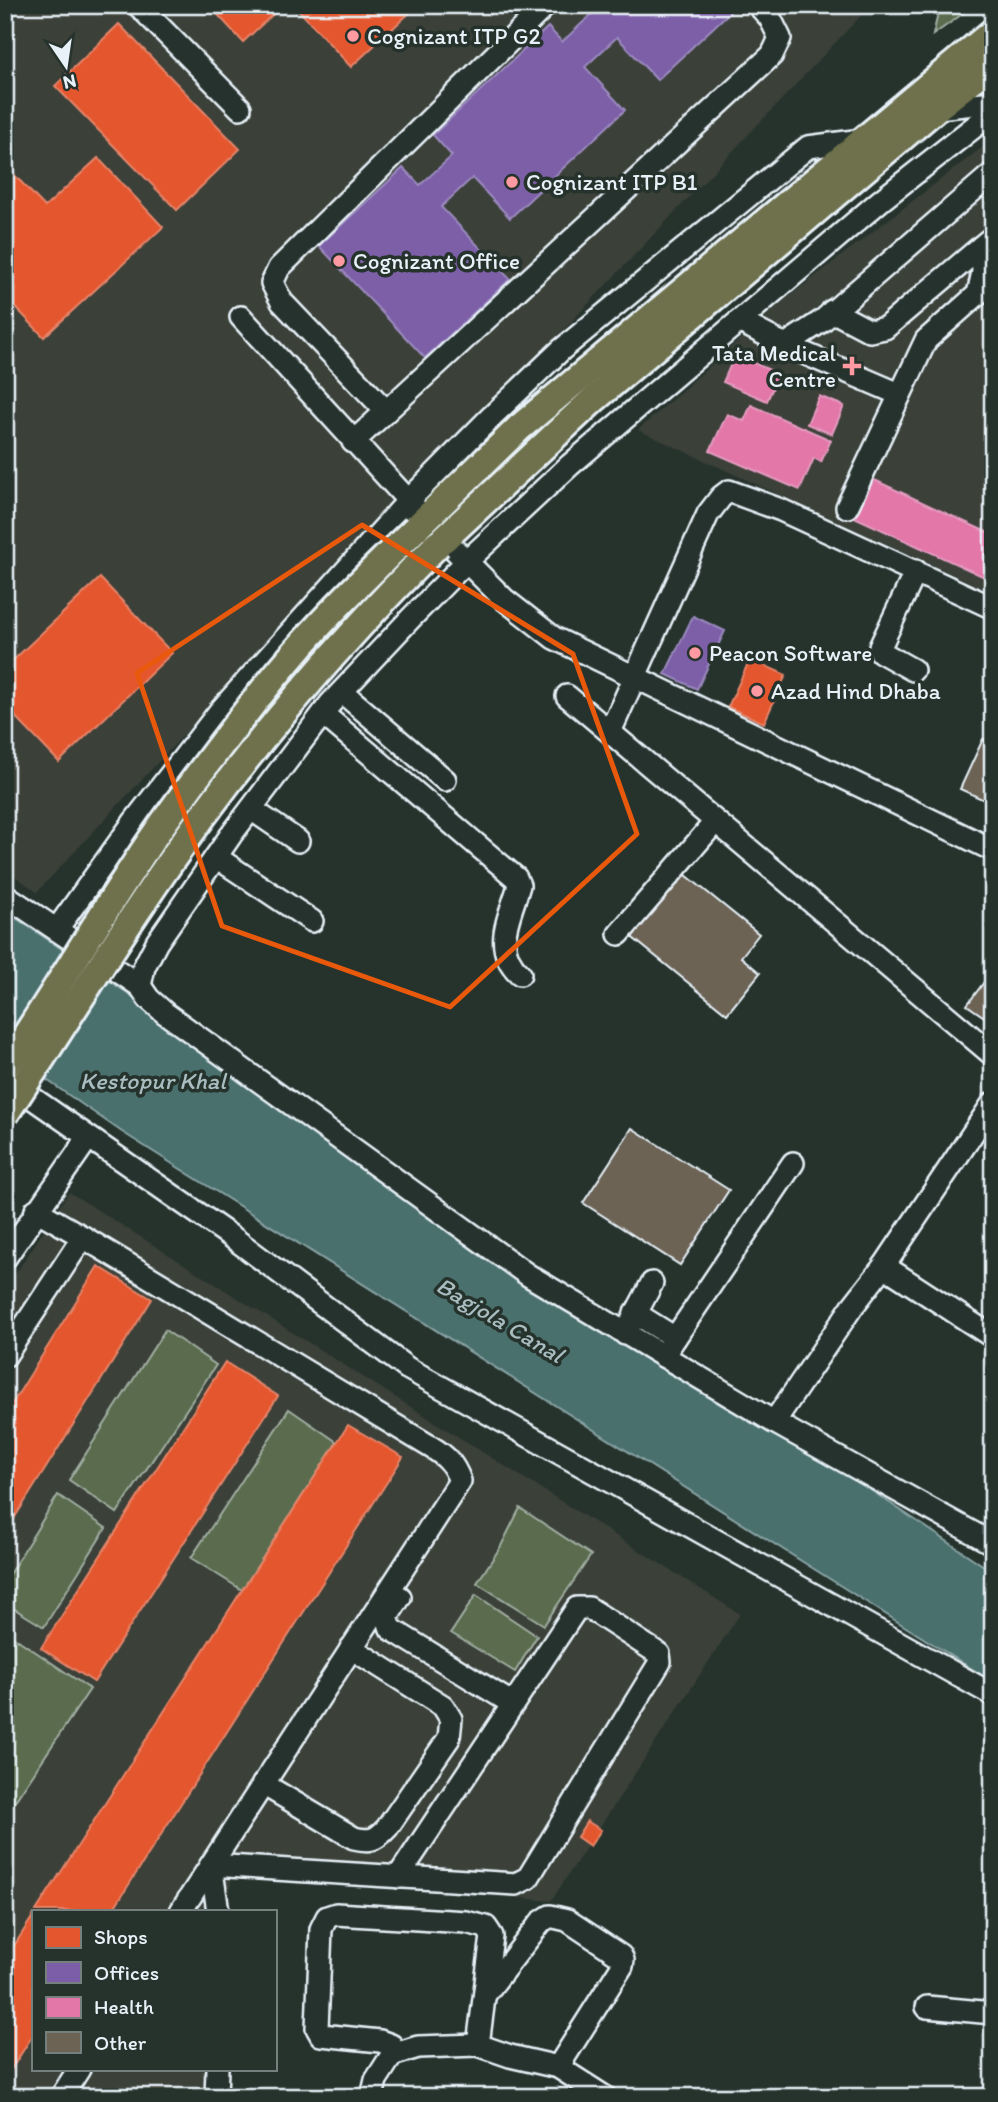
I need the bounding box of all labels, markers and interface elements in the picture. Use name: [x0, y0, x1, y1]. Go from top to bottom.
place label: Cognizant ITP G2: [367, 22, 541, 50]
marker: Cognizant ITP G2: [345, 28, 361, 44]
north arrow: [32, 32, 102, 102]
text: N: [61, 69, 79, 95]
place label: Cognizant ITP B1: [526, 168, 698, 196]
marker: Cognizant ITP B1: [504, 174, 520, 190]
place label: Cognizant Office: [353, 247, 520, 275]
marker: Cognizant Office: [331, 253, 347, 269]
place label: Tata Medical Centre: [712, 339, 836, 393]
marker: Tata Medical Centre: [842, 356, 862, 376]
place label: Peacon Software: [709, 639, 872, 667]
marker: Peacon Software: [687, 645, 703, 661]
place label: Azad Hind Dhaba: [771, 677, 941, 705]
marker: Azad Hind Dhaba: [749, 683, 765, 699]
water label: Kestopur Khal: [80, 1066, 228, 1095]
water label: Bagjola Canal: [431, 1270, 571, 1370]
legend: [32, 1910, 276, 2070]
text: Shops: [94, 1924, 148, 1949]
text: Offices: [94, 1960, 159, 1985]
text: Health: [94, 1994, 154, 2019]
text: Other: [94, 2030, 147, 2055]

